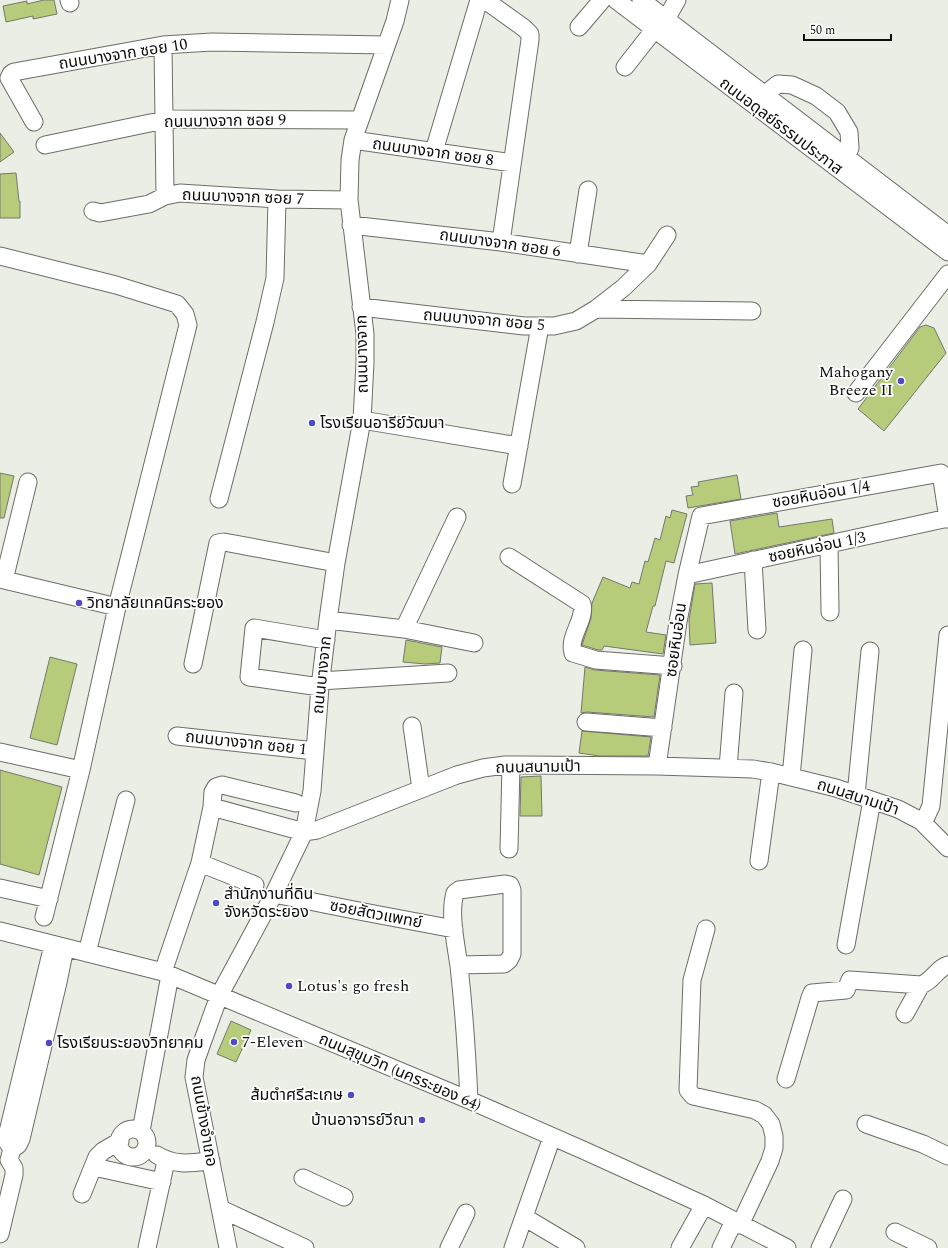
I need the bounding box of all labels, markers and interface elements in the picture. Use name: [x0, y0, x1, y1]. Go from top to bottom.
scale bar: [804, 16, 891, 42]
text: 50 m: [810, 21, 835, 40]
street label: ถนนบางจาก ซอย 10: [57, 32, 189, 76]
street label: ถนนอดุลย์ธรรมประภาส: [714, 72, 848, 180]
street label: ถนนบางจาก ซอย 9: [164, 108, 286, 134]
street label: ถนนบางจาก ซอย 8: [371, 132, 495, 172]
street label: ถนนบางจาก ซอย 7: [182, 183, 304, 211]
street label: ถนนบางจาก ซอย 6: [438, 223, 562, 263]
street label: ถนนบางจาก ซอย 5: [422, 303, 546, 337]
street label: ถนนบางจาก: [349, 314, 375, 394]
place label: Mahogany Breeze II: [819, 360, 894, 402]
marker: Mahogany Breeze II: [896, 376, 906, 386]
place label: โรงเรียนอารีย์วัฒนา: [320, 411, 444, 435]
marker: โรงเรียนอารีย์วัฒนา: [307, 418, 317, 428]
street label: ซอยหินอ่อน 1/4: [770, 474, 872, 514]
street label: ซอยหินอ่อน 1/3: [766, 525, 868, 569]
place label: วิทยาลัยเทคนิคระยอง: [86, 591, 224, 615]
marker: วิทยาลัยเทคนิคระยอง: [74, 598, 84, 608]
street label: ซอยหินอ่อน: [659, 601, 693, 679]
street label: ถนนบางจาก: [306, 635, 338, 715]
street label: ถนนบางจาก ซอย 1: [184, 725, 308, 761]
street label: ถนนสนามเป้า: [495, 754, 581, 780]
street label: ถนนสนามเป้า: [814, 772, 902, 822]
place label: สำนักงานที่ดิน จังหวัดระยอง: [224, 882, 313, 924]
street label: ซอยสัตวแพทย์: [328, 893, 425, 935]
marker: สำนักงานที่ดิน จังหวัดระยอง: [211, 898, 221, 908]
place label: Lotus's go fresh: [297, 974, 409, 998]
marker: Lotus's go fresh: [284, 981, 294, 991]
street label: ถนนสุขุมวิท (นครระยอง 64): [315, 1027, 485, 1117]
place label: 7-Eleven: [242, 1030, 304, 1054]
place label: โรงเรียนระยองวิทยาคม: [57, 1031, 204, 1055]
marker: 7-Eleven: [229, 1037, 239, 1047]
marker: โรงเรียนระยองวิทยาคม: [44, 1038, 54, 1048]
street label: ถนนข้างอำเภอ: [184, 1073, 224, 1169]
place label: ส้มตำศรีสะเกษ: [250, 1083, 343, 1107]
marker: ส้มตำศรีสะเกษ: [346, 1090, 356, 1100]
place label: บ้านอาจารย์วีณา: [311, 1108, 414, 1132]
marker: บ้านอาจารย์วีณา: [417, 1115, 427, 1125]

